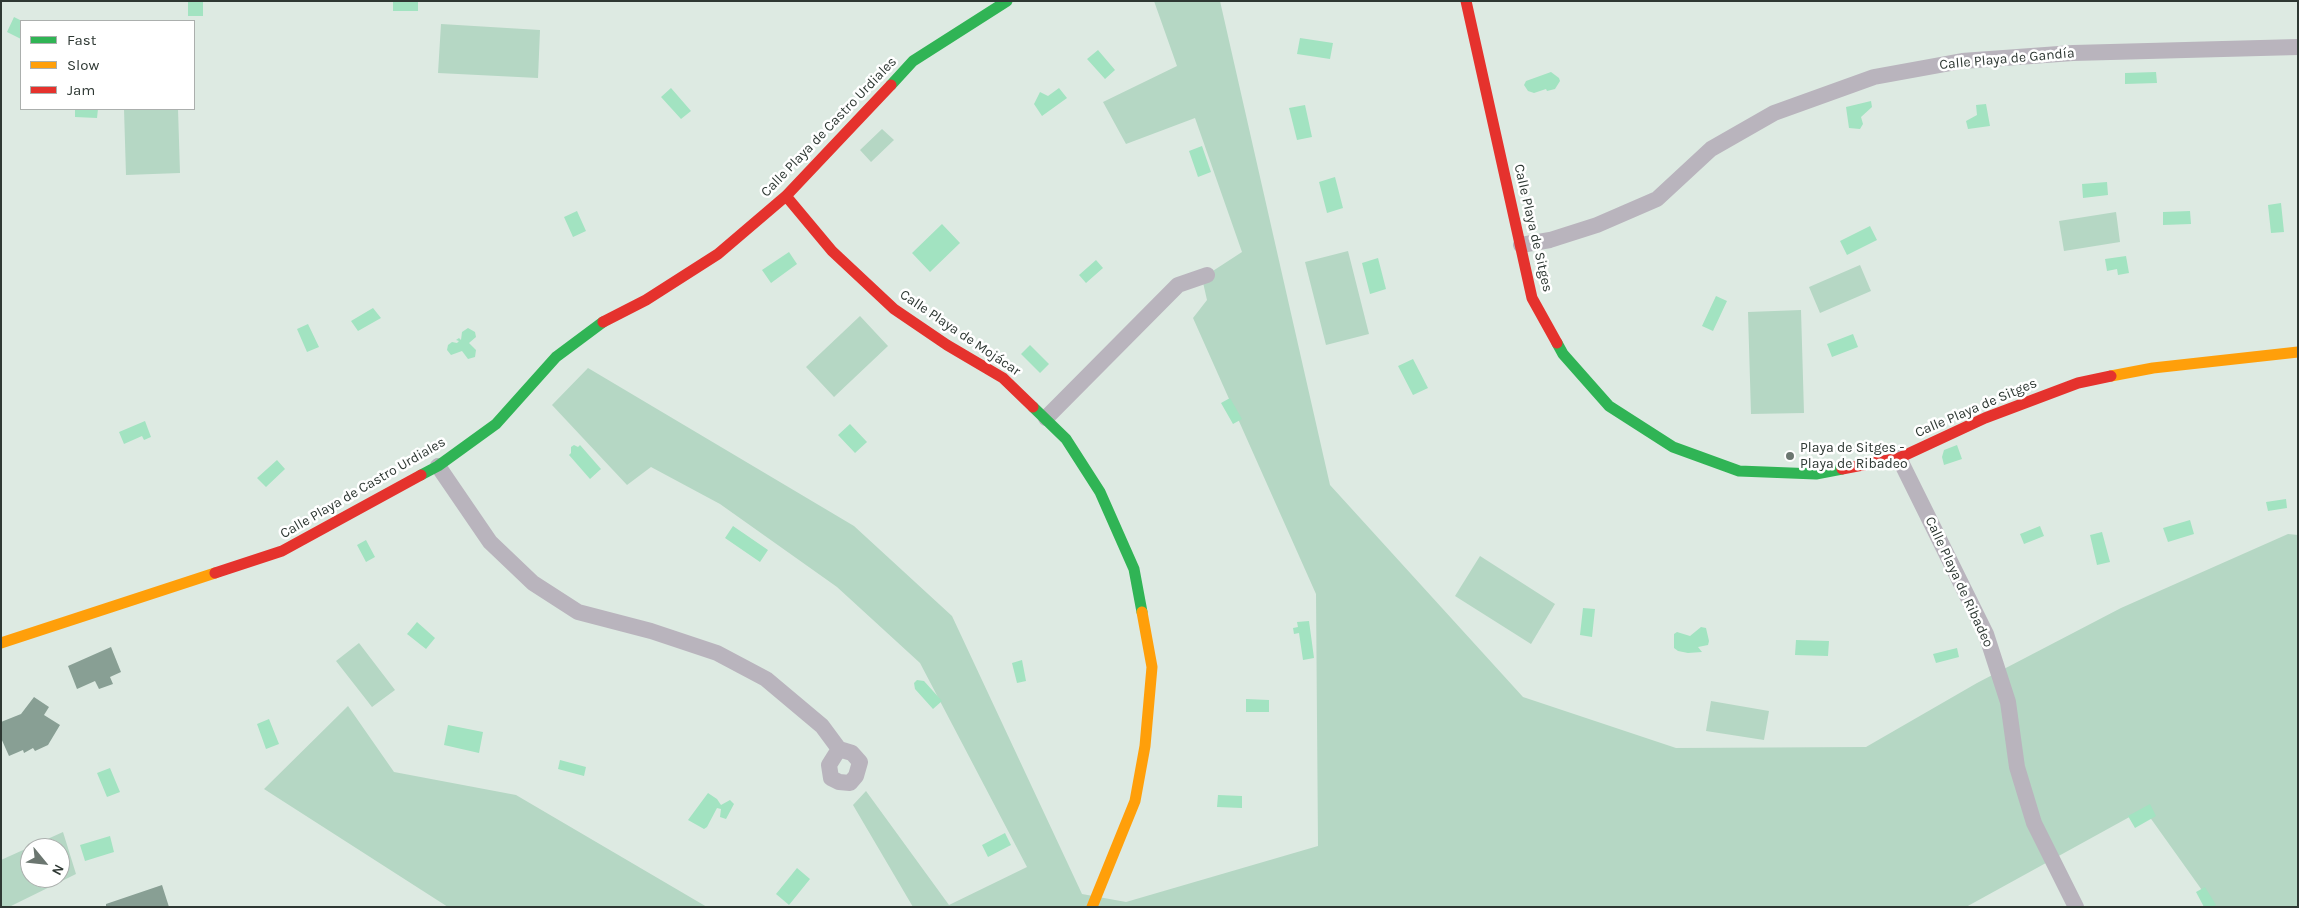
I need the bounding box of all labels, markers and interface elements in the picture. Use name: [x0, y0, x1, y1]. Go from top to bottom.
legend: [20, 20, 195, 110]
text: Fast: [67, 31, 96, 49]
street label: Calle Playa de Gandía: [1939, 45, 2075, 73]
street label: Calle Playa de Castro Urdiales: [758, 53, 900, 201]
text: Slow: [67, 56, 99, 74]
text: Jam: [67, 81, 95, 99]
street label: Calle Playa de Sitges: [1510, 162, 1556, 294]
street label: Calle Playa de Mojácar: [896, 286, 1024, 380]
street label: Calle Playa de Sitges: [1913, 375, 2039, 441]
street label: Calle Playa de Castro Urdiales: [277, 434, 449, 542]
place label: Playa de Sitges - Playa de Ribadeo: [1800, 440, 1908, 472]
marker: Playa de Sitges - Playa de Ribadeo: [1784, 450, 1796, 462]
street label: Calle Playa de Ribadeo: [1921, 514, 1997, 650]
north arrow: [20, 838, 70, 888]
text: N: [48, 861, 68, 878]

